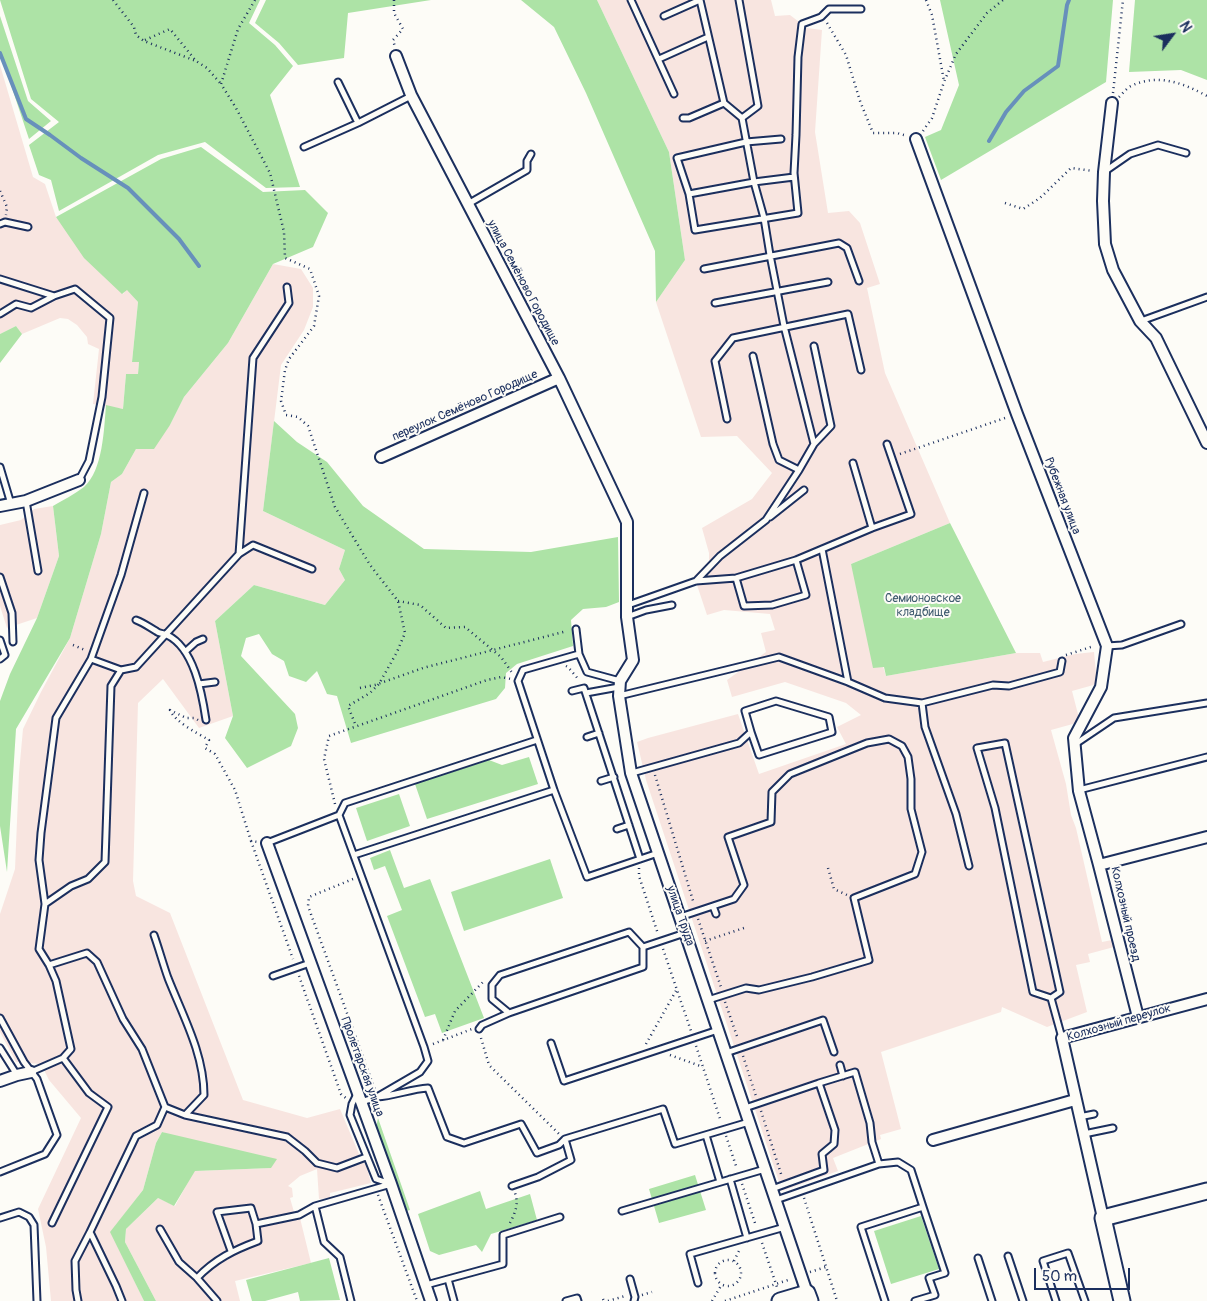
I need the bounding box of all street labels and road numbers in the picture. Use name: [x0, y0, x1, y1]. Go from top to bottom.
street label: улица Семёново Городище: [484, 218, 562, 348]
street label: переулок Семёново Городище: [390, 367, 540, 445]
street label: Рубежная улица: [1041, 455, 1083, 537]
street label: Колхозный проезд: [1107, 865, 1143, 963]
street label: улица Труда: [663, 884, 697, 948]
street label: Колхозный переулок: [1065, 1001, 1173, 1045]
street label: Пролетарская улица: [337, 1015, 387, 1119]

